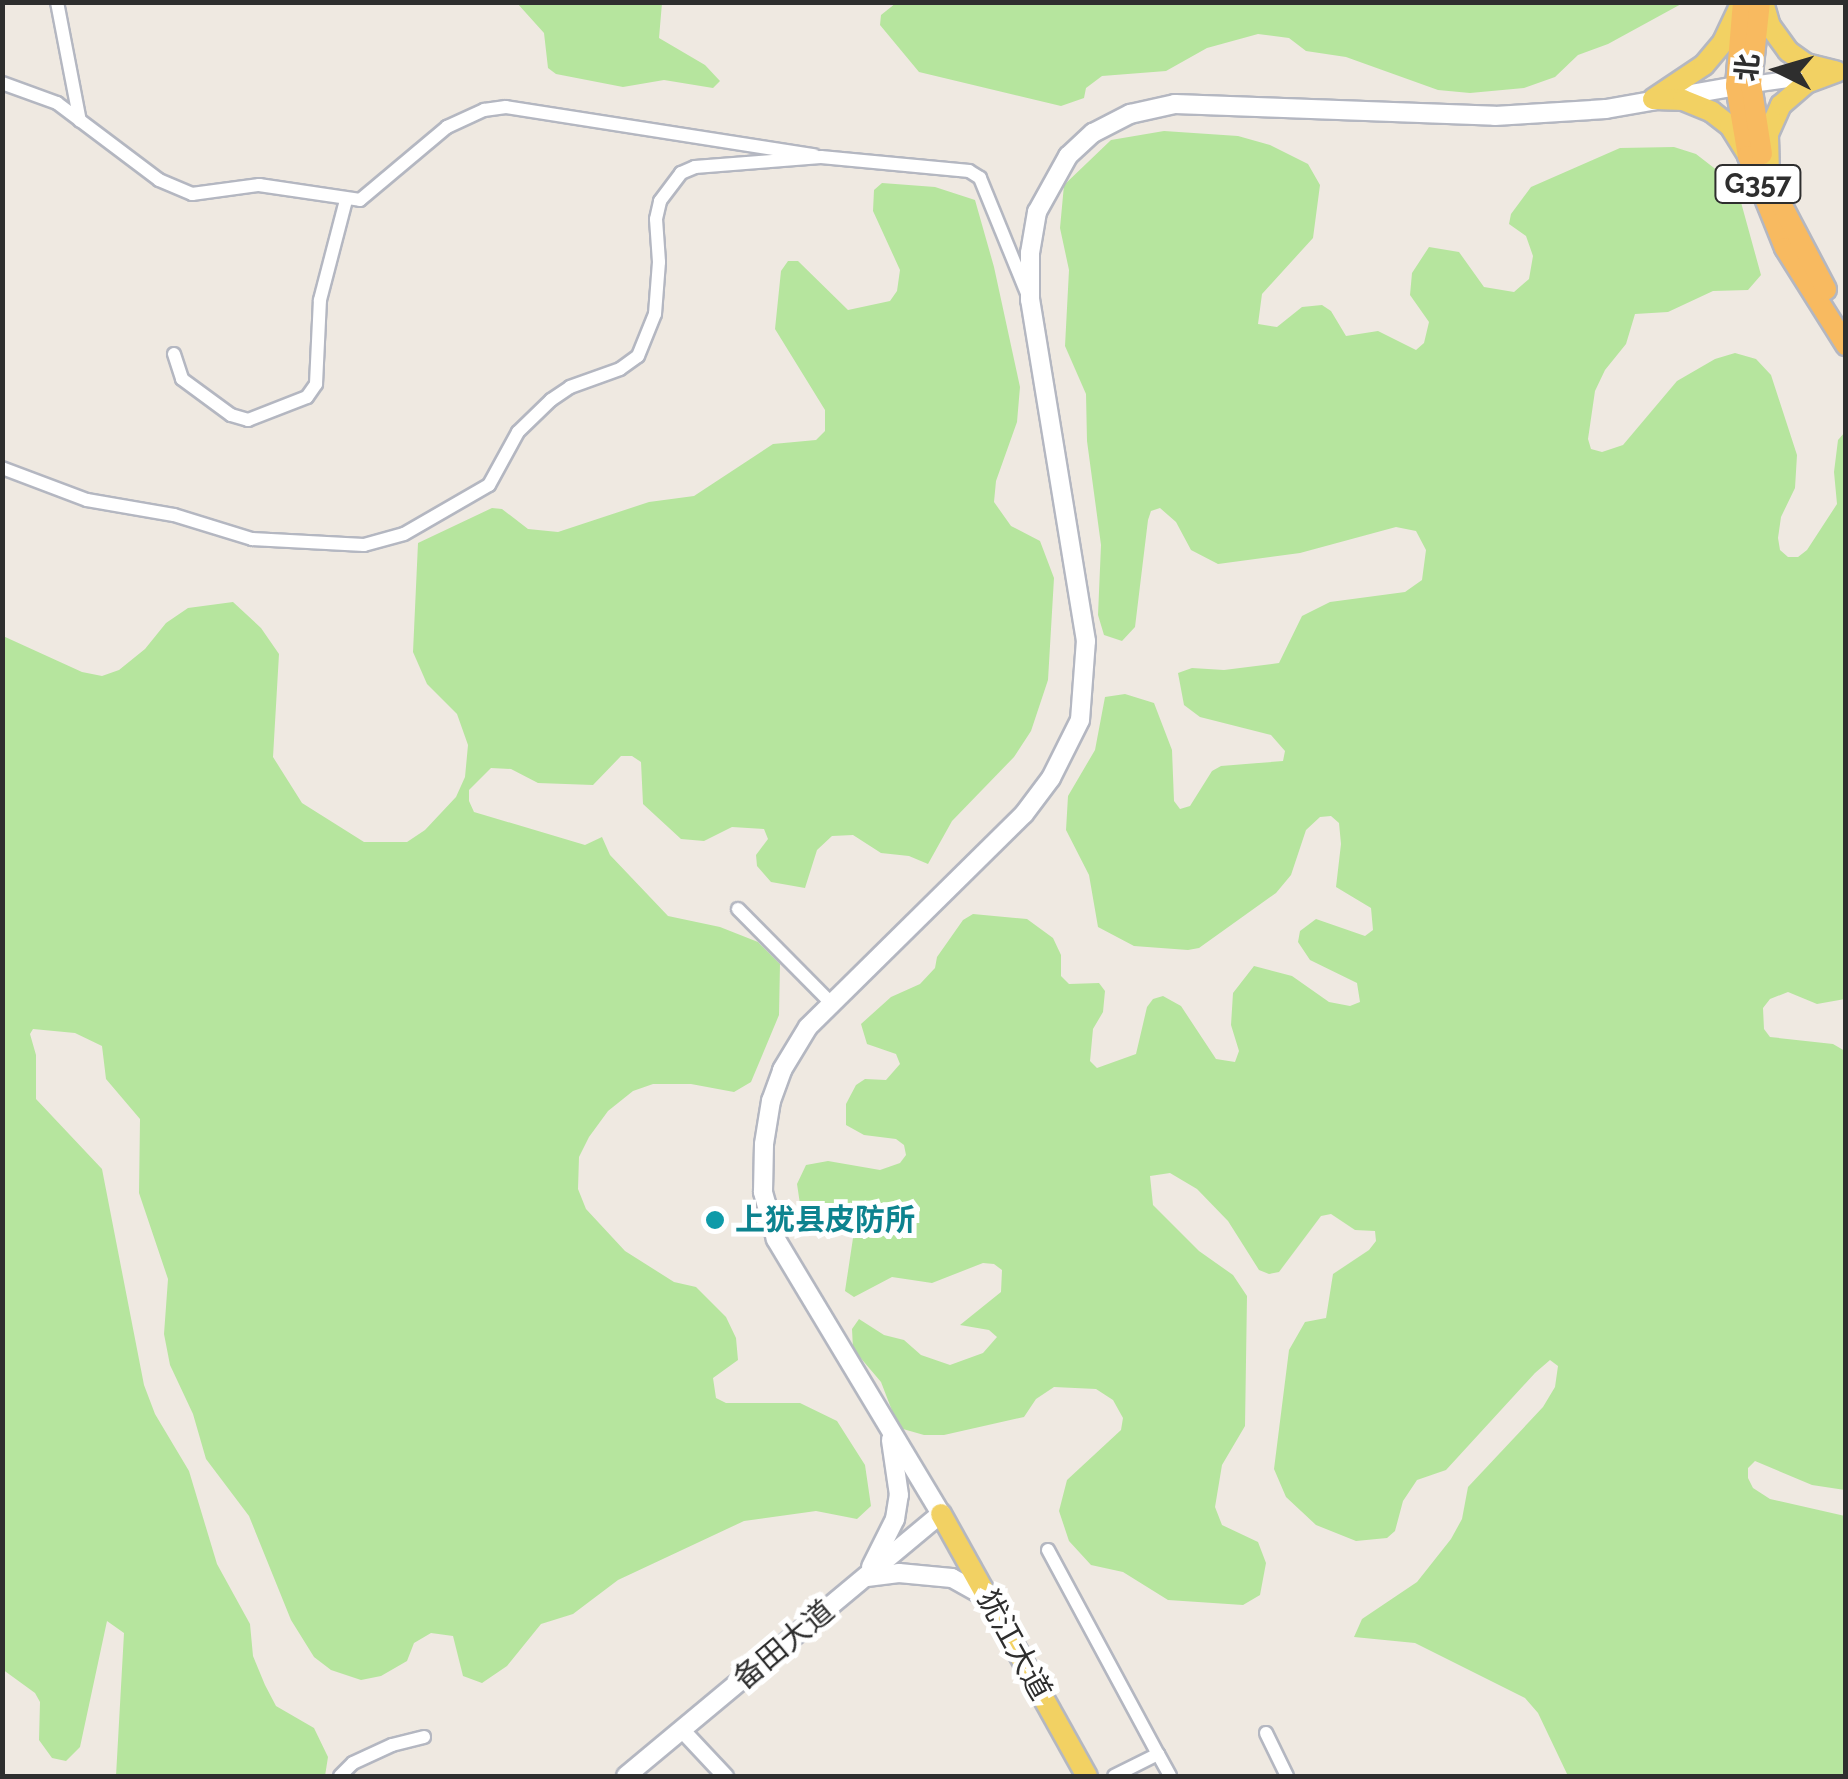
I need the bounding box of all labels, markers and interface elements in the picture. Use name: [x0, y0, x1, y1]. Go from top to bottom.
north arrow: [1728, 20, 1828, 120]
text: 北: [1730, 52, 1765, 83]
road number: G357: [1713, 161, 1803, 207]
place label: 上犹县皮防所: [735, 1202, 915, 1238]
marker: 上犹县皮防所: [704, 1209, 726, 1231]
street label: 犹江大道: [969, 1584, 1059, 1706]
street label: 备田大道: [726, 1593, 842, 1697]

